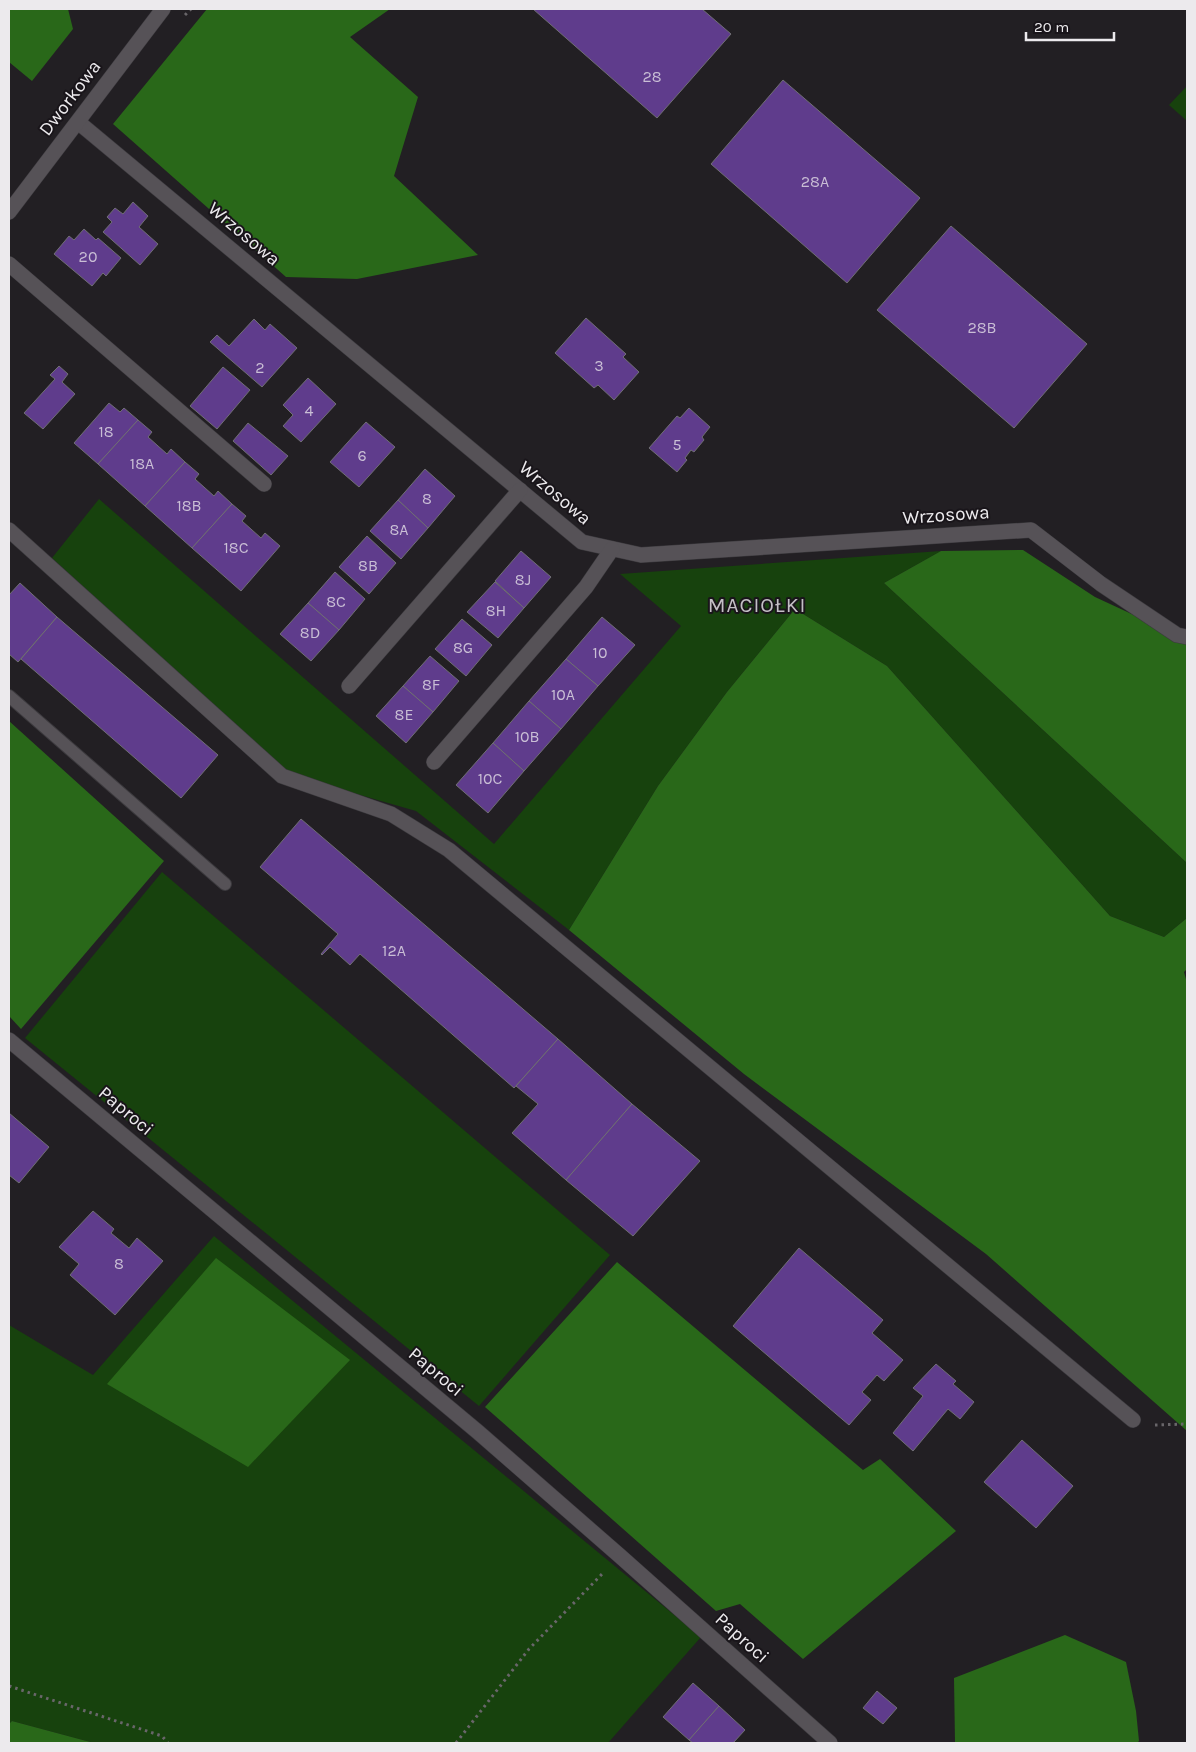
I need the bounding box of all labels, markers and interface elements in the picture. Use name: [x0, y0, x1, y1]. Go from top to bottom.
scale bar: [1026, 10, 1114, 42]
text: 20 m: [1034, 18, 1069, 36]
street label: Dworkowa: [34, 56, 106, 140]
house number: 28: [642, 67, 662, 86]
house number: 28A: [801, 172, 829, 191]
street label: Wrzosowa: [204, 198, 284, 270]
house number: 20: [79, 247, 97, 266]
house number: 28B: [967, 318, 997, 337]
house number: 3: [594, 356, 604, 375]
house number: 2: [255, 358, 265, 377]
house number: 4: [305, 401, 314, 420]
house number: 18: [98, 422, 114, 441]
house number: 5: [672, 435, 682, 454]
house number: 6: [357, 446, 367, 465]
house number: 18A: [130, 454, 154, 473]
street label: Wrzosowa: [515, 457, 595, 529]
house number: 8: [422, 489, 432, 508]
house number: 18B: [176, 496, 202, 515]
street label: Wrzosowa: [902, 501, 990, 529]
house number: 8A: [389, 520, 409, 539]
house number: 18C: [224, 538, 249, 557]
house number: 8B: [358, 556, 378, 575]
house number: 8J: [515, 570, 531, 589]
house number: 8C: [326, 592, 346, 611]
district label: MACIOŁKI: [708, 593, 806, 617]
house number: 8H: [486, 601, 506, 620]
house number: 8D: [300, 623, 320, 642]
house number: 8G: [453, 638, 473, 657]
house number: 10: [593, 643, 607, 662]
house number: 8F: [422, 675, 440, 694]
house number: 10A: [551, 685, 575, 704]
house number: 8E: [395, 705, 413, 724]
house number: 10B: [515, 727, 539, 746]
house number: 10C: [478, 769, 502, 788]
house number: 12A: [382, 941, 406, 960]
street label: Paproci: [94, 1082, 158, 1140]
house number: 8: [114, 1254, 124, 1273]
street label: Paproci: [404, 1343, 468, 1401]
street label: Paproci: [711, 1608, 773, 1668]

